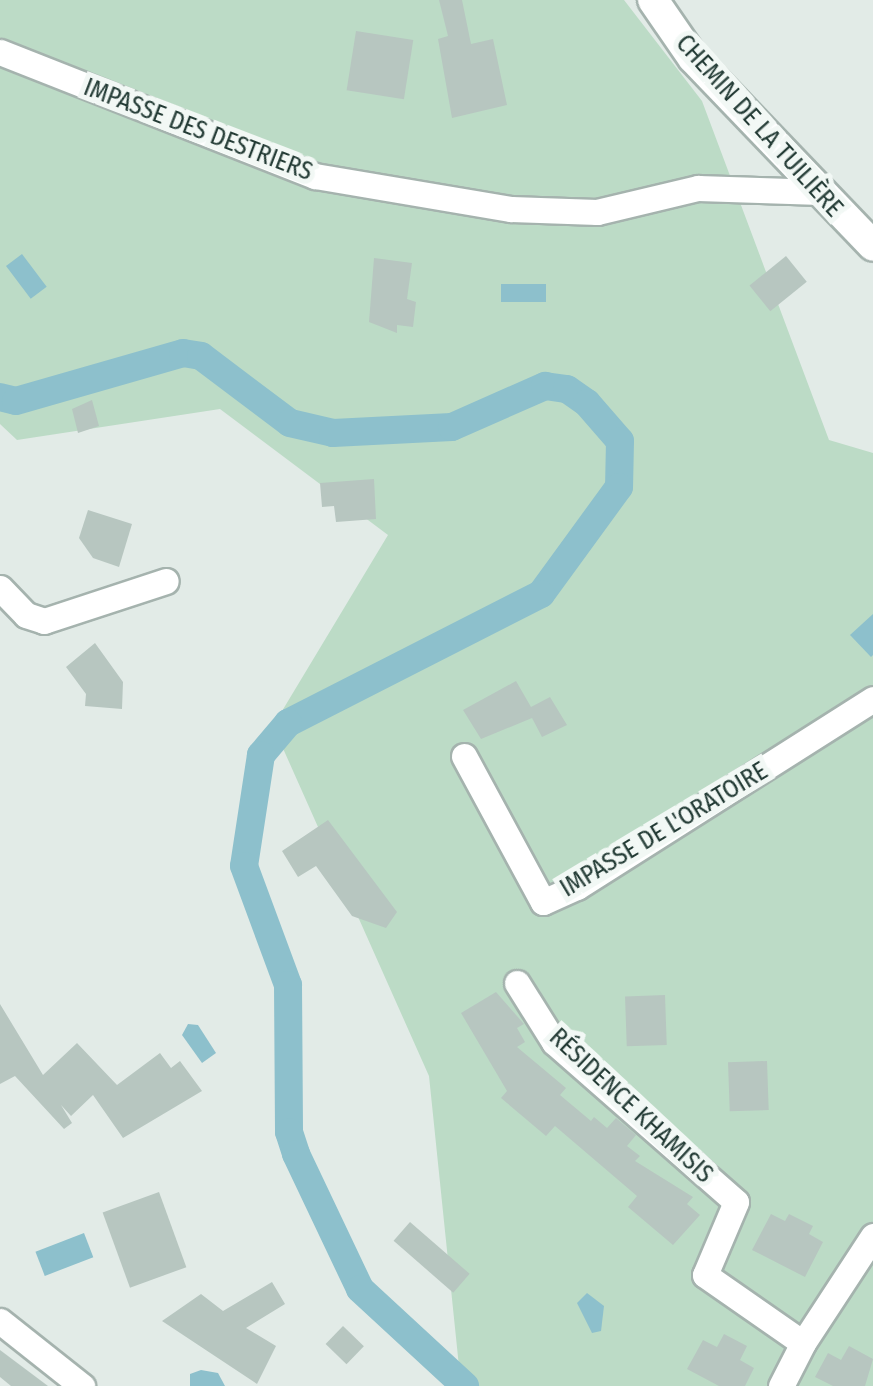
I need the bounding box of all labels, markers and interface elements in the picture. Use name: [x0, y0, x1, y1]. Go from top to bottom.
street label: CHEMIN DE LA TUILIÈRE: [669, 29, 849, 223]
street label: IMPASSE DES DESTRIERS: [79, 73, 317, 187]
street label: IMPASSE DE L'ORATOIRE: [555, 756, 773, 904]
street label: RÉSIDENCE KHAMISIS: [543, 1022, 719, 1190]

